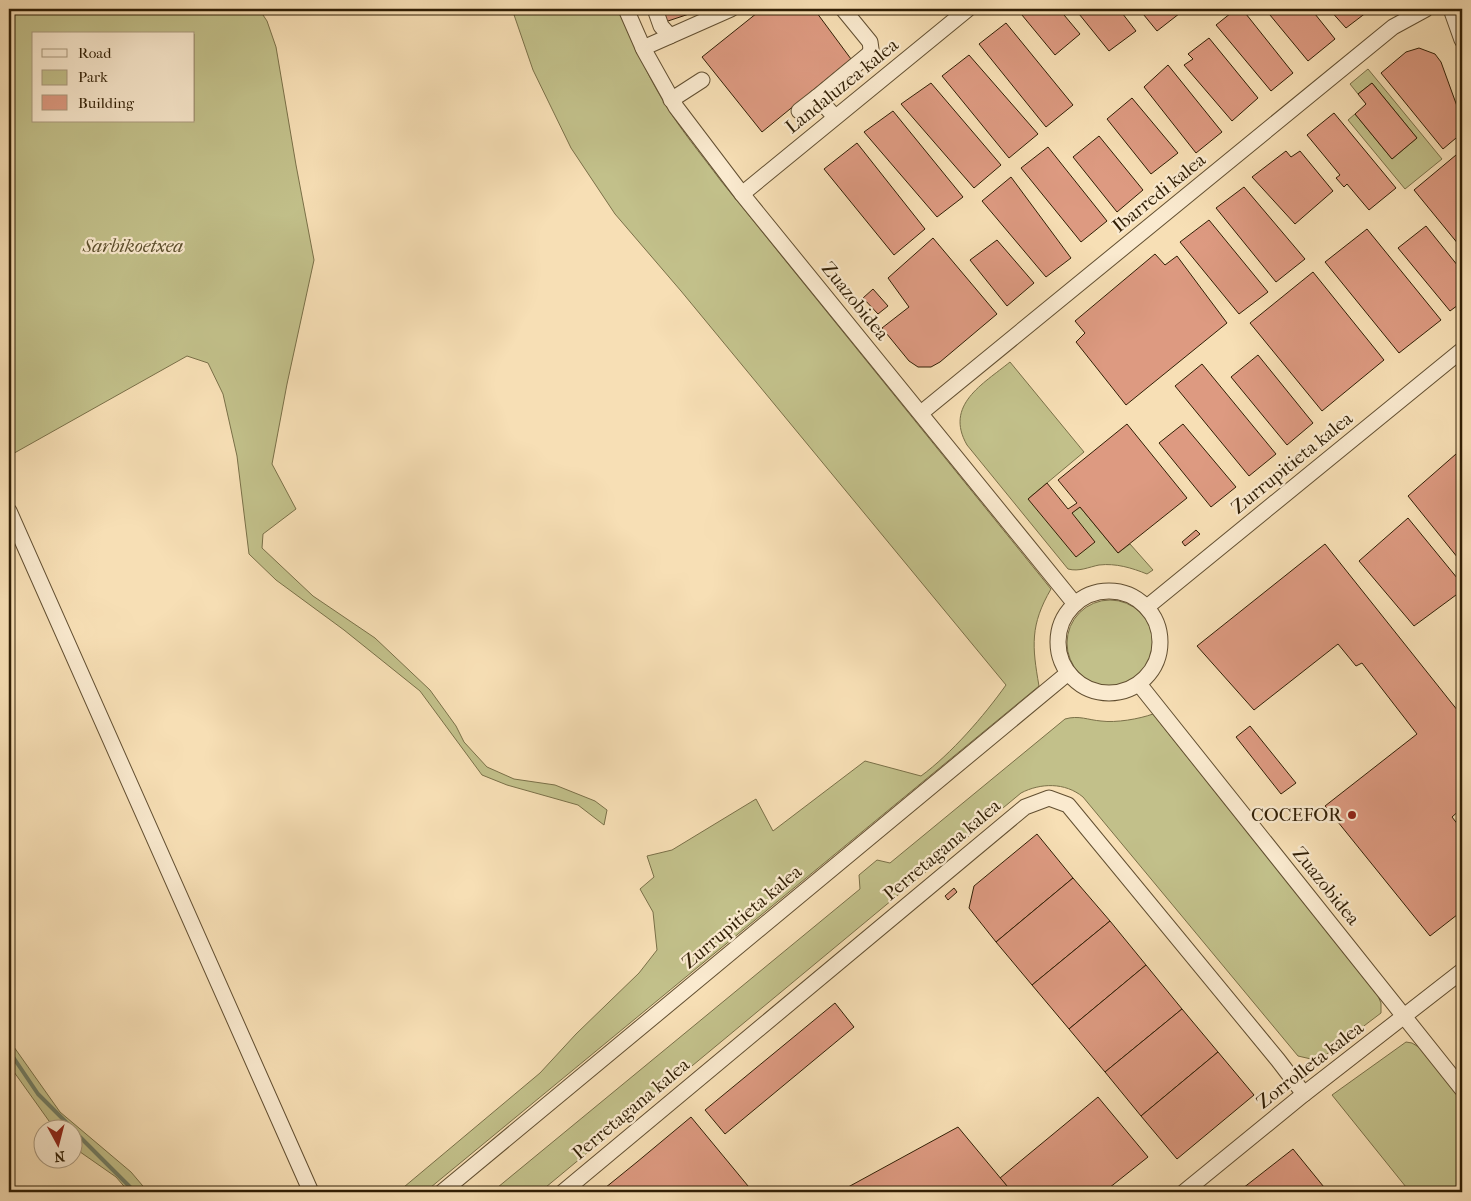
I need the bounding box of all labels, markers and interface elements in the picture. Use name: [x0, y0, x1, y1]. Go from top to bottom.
legend: [32, 32, 195, 122]
street label: Landaluzea kalea: [781, 34, 903, 138]
text: Road: [78, 44, 112, 62]
text: Park: [78, 68, 108, 86]
text: Building: [78, 94, 135, 112]
street label: Ibarredi kalea: [1108, 149, 1210, 237]
park label: Sarbikoetxea: [82, 235, 183, 257]
street label: Zuazobidea: [817, 257, 893, 345]
street label: Zurrupitieta kalea: [1227, 407, 1357, 519]
street label: Perretagana kalea: [879, 794, 1005, 905]
place label: COCEFOR: [1251, 804, 1343, 826]
marker: COCEFOR: [1346, 809, 1358, 821]
street label: Zuazobidea: [1288, 842, 1364, 930]
street label: Zurrupitieta kalea: [678, 860, 806, 973]
street label: Zorrolleta kalea: [1252, 1016, 1368, 1113]
street label: Perretagana kalea: [568, 1053, 694, 1164]
north arrow: [32, 1118, 82, 1168]
text: N: [53, 1147, 66, 1166]

